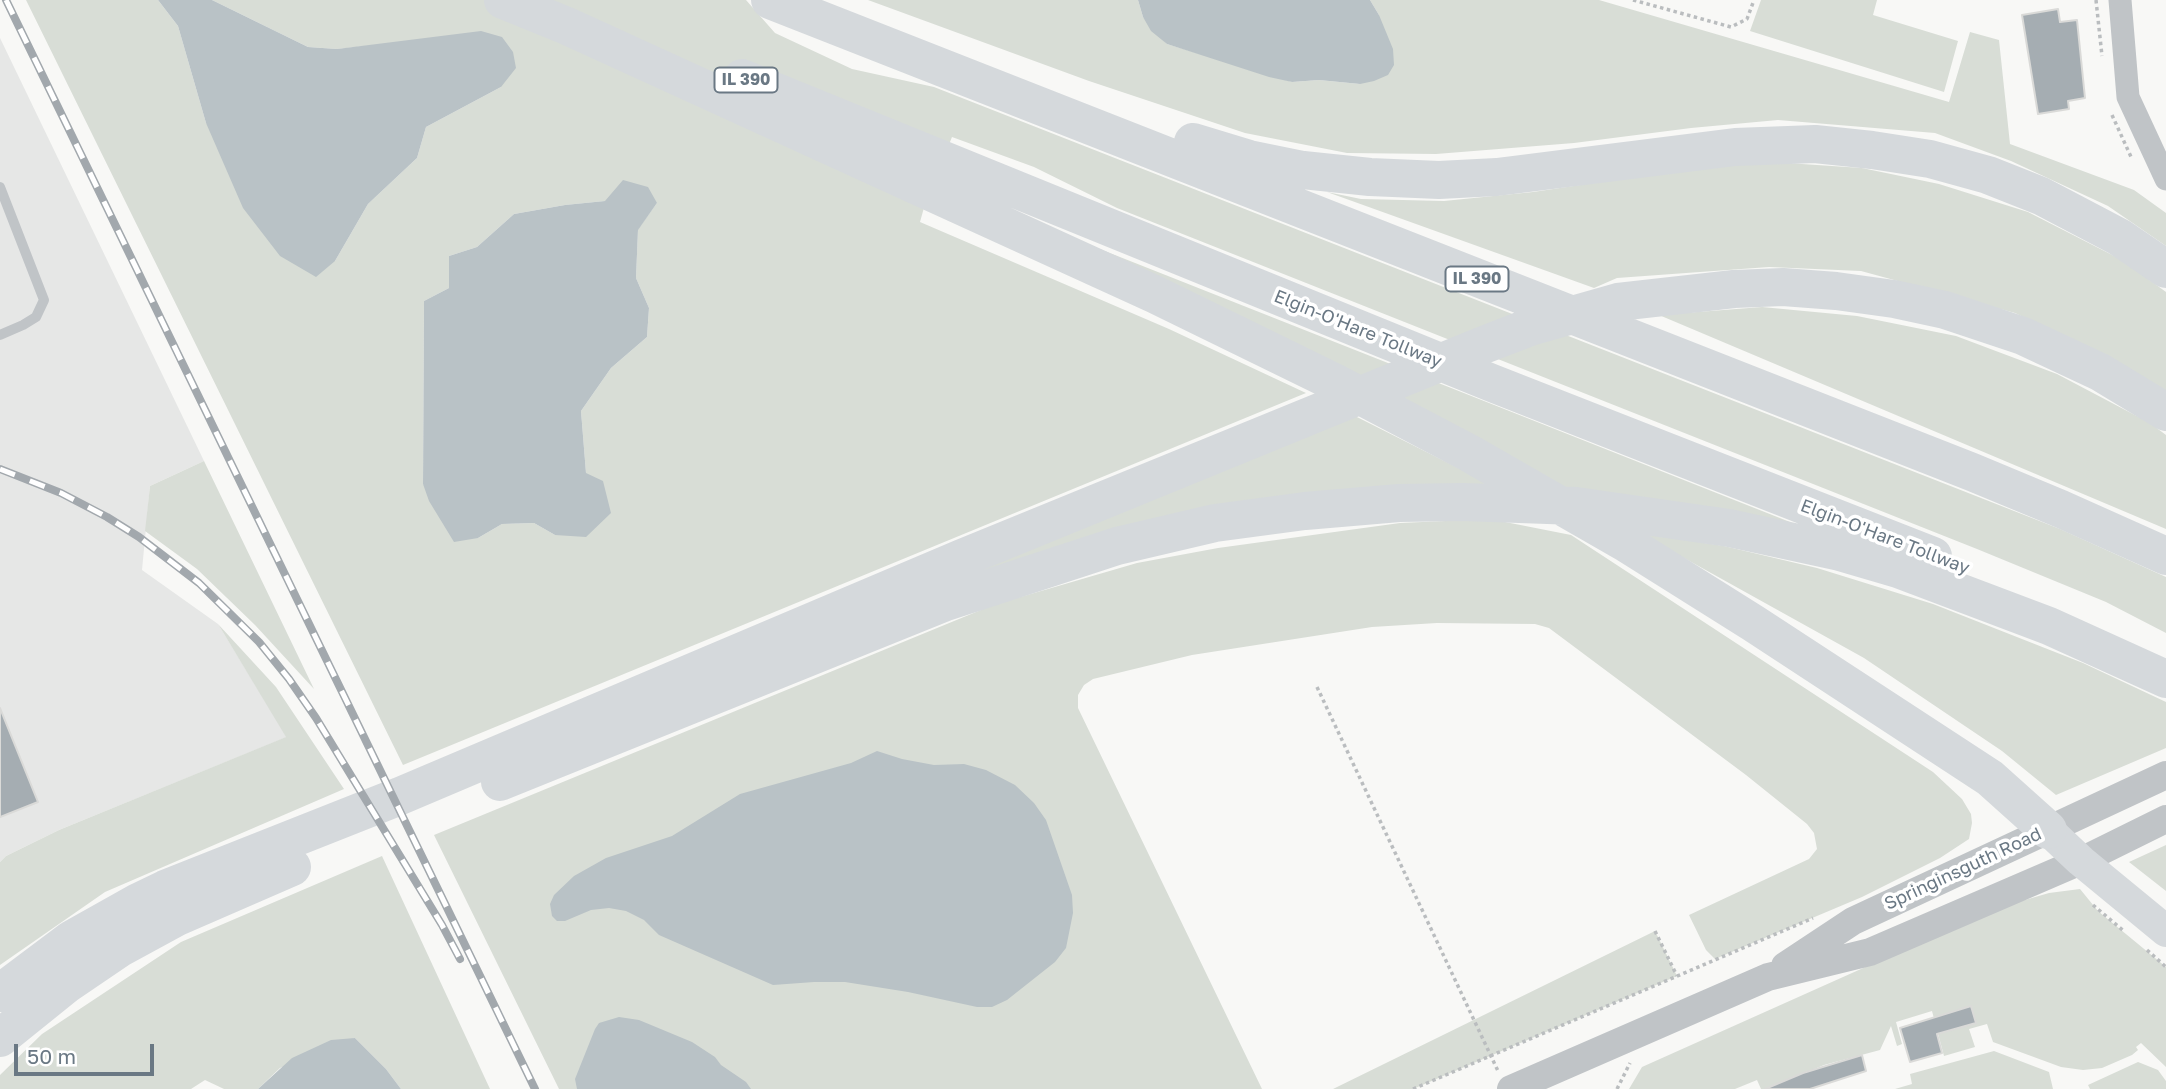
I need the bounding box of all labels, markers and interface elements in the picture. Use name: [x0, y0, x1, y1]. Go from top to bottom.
road number: IL 390: [714, 68, 778, 92]
road number: IL 390: [1446, 266, 1508, 292]
street label: Elgin-O'Hare Tollway: [1271, 285, 1445, 373]
street label: Elgin-O'Hare Tollway: [1798, 495, 1972, 579]
street label: Springinsguth Road: [1881, 823, 2045, 915]
scale bar: [18, 1030, 158, 1074]
text: 50 m: [27, 1043, 76, 1069]

